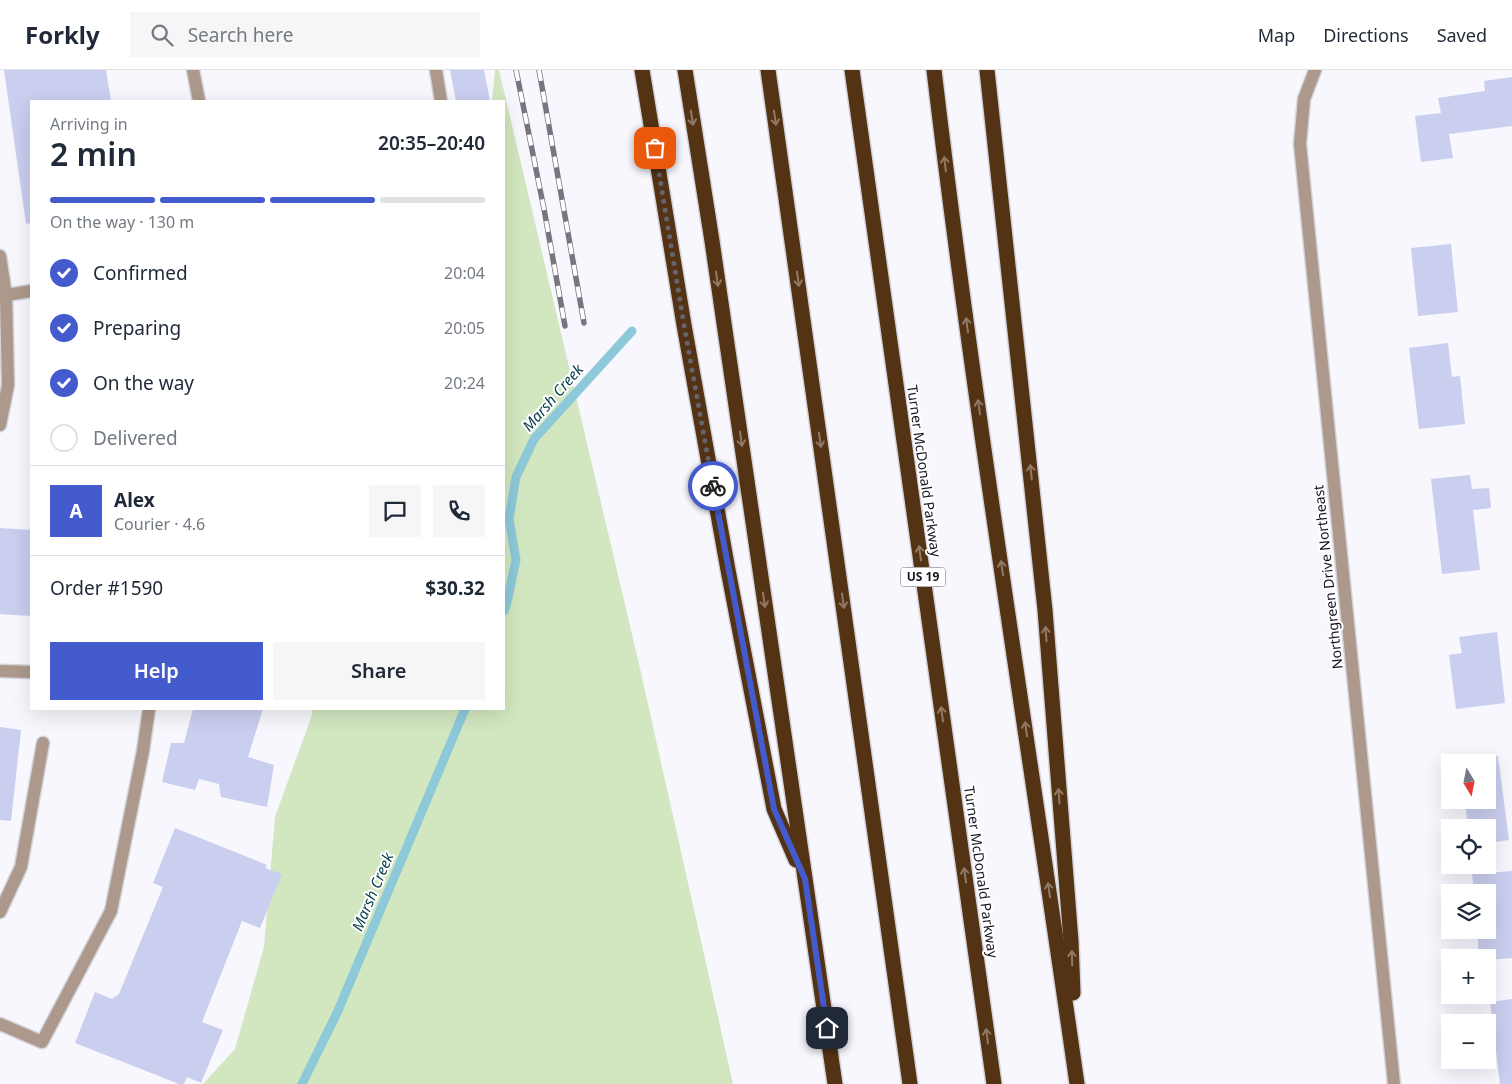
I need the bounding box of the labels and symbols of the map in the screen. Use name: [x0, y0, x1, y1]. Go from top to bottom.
one-way arrow: [688, 110, 698, 126]
one-way arrow: [770, 110, 780, 126]
pin: [634, 127, 676, 169]
one-way arrow: [940, 156, 950, 172]
one-way arrow: [713, 270, 723, 286]
one-way arrow: [793, 271, 803, 287]
one-way arrow: [962, 317, 972, 333]
water label: Marsh Creek: [517, 359, 587, 435]
street label: Turner McDonald Parkway: [903, 384, 946, 559]
one-way arrow: [973, 400, 983, 416]
one-way arrow: [736, 431, 746, 447]
one-way arrow: [815, 432, 825, 448]
courier: [688, 461, 738, 511]
one-way arrow: [1026, 464, 1036, 480]
street label: Northgreen Drive Northeast: [1308, 484, 1347, 670]
one-way arrow: [914, 545, 924, 561]
one-way arrow: [997, 560, 1007, 576]
road number: US 19: [900, 568, 946, 586]
one-way arrow: [760, 592, 770, 608]
one-way arrow: [838, 593, 848, 609]
one-way arrow: [1042, 626, 1051, 642]
one-way arrow: [937, 706, 947, 722]
one-way arrow: [1021, 721, 1031, 737]
north arrow: [1441, 754, 1496, 809]
street label: Turner McDonald Parkway: [960, 785, 1003, 960]
one-way arrow: [1054, 788, 1063, 804]
water label: Marsh Creek: [347, 849, 398, 934]
one-way arrow: [960, 867, 970, 883]
one-way arrow: [1044, 882, 1054, 898]
one-way arrow: [1067, 950, 1077, 966]
pin: [806, 1007, 848, 1049]
one-way arrow: [982, 1028, 992, 1044]

